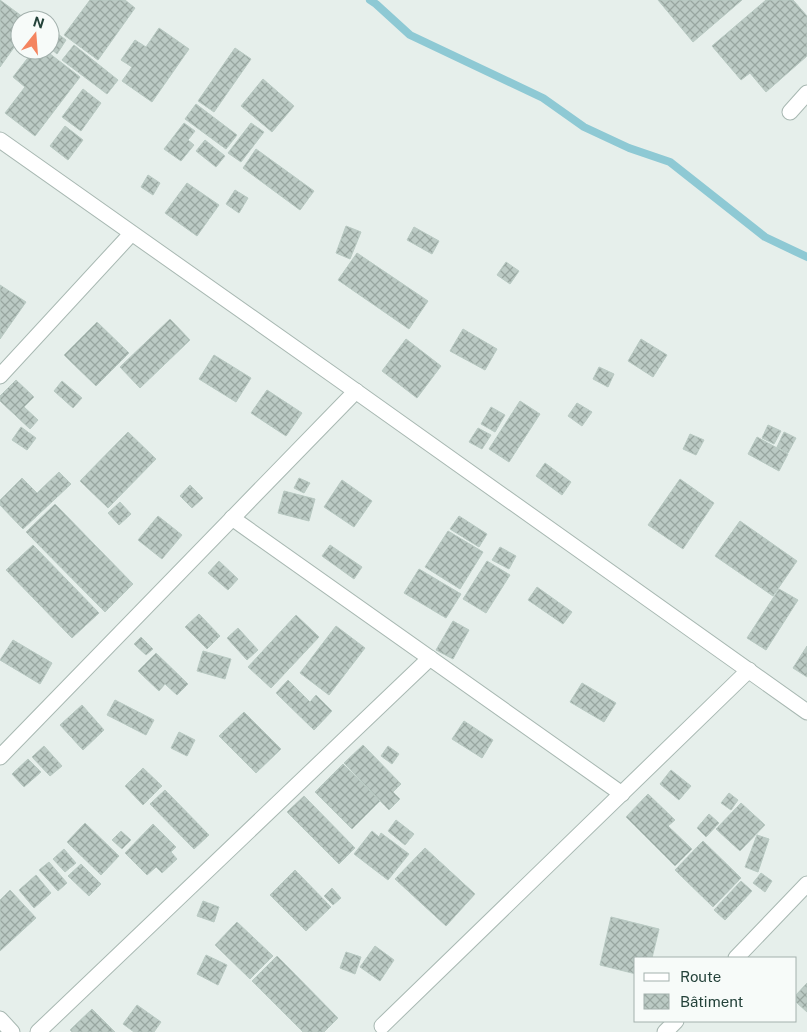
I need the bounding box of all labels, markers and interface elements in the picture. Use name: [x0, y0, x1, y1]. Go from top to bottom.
north arrow: [10, 10, 60, 60]
text: N: [31, 13, 46, 32]
legend: [634, 957, 797, 1022]
text: Route: [680, 968, 721, 985]
text: Bâtiment: [680, 993, 743, 1010]

